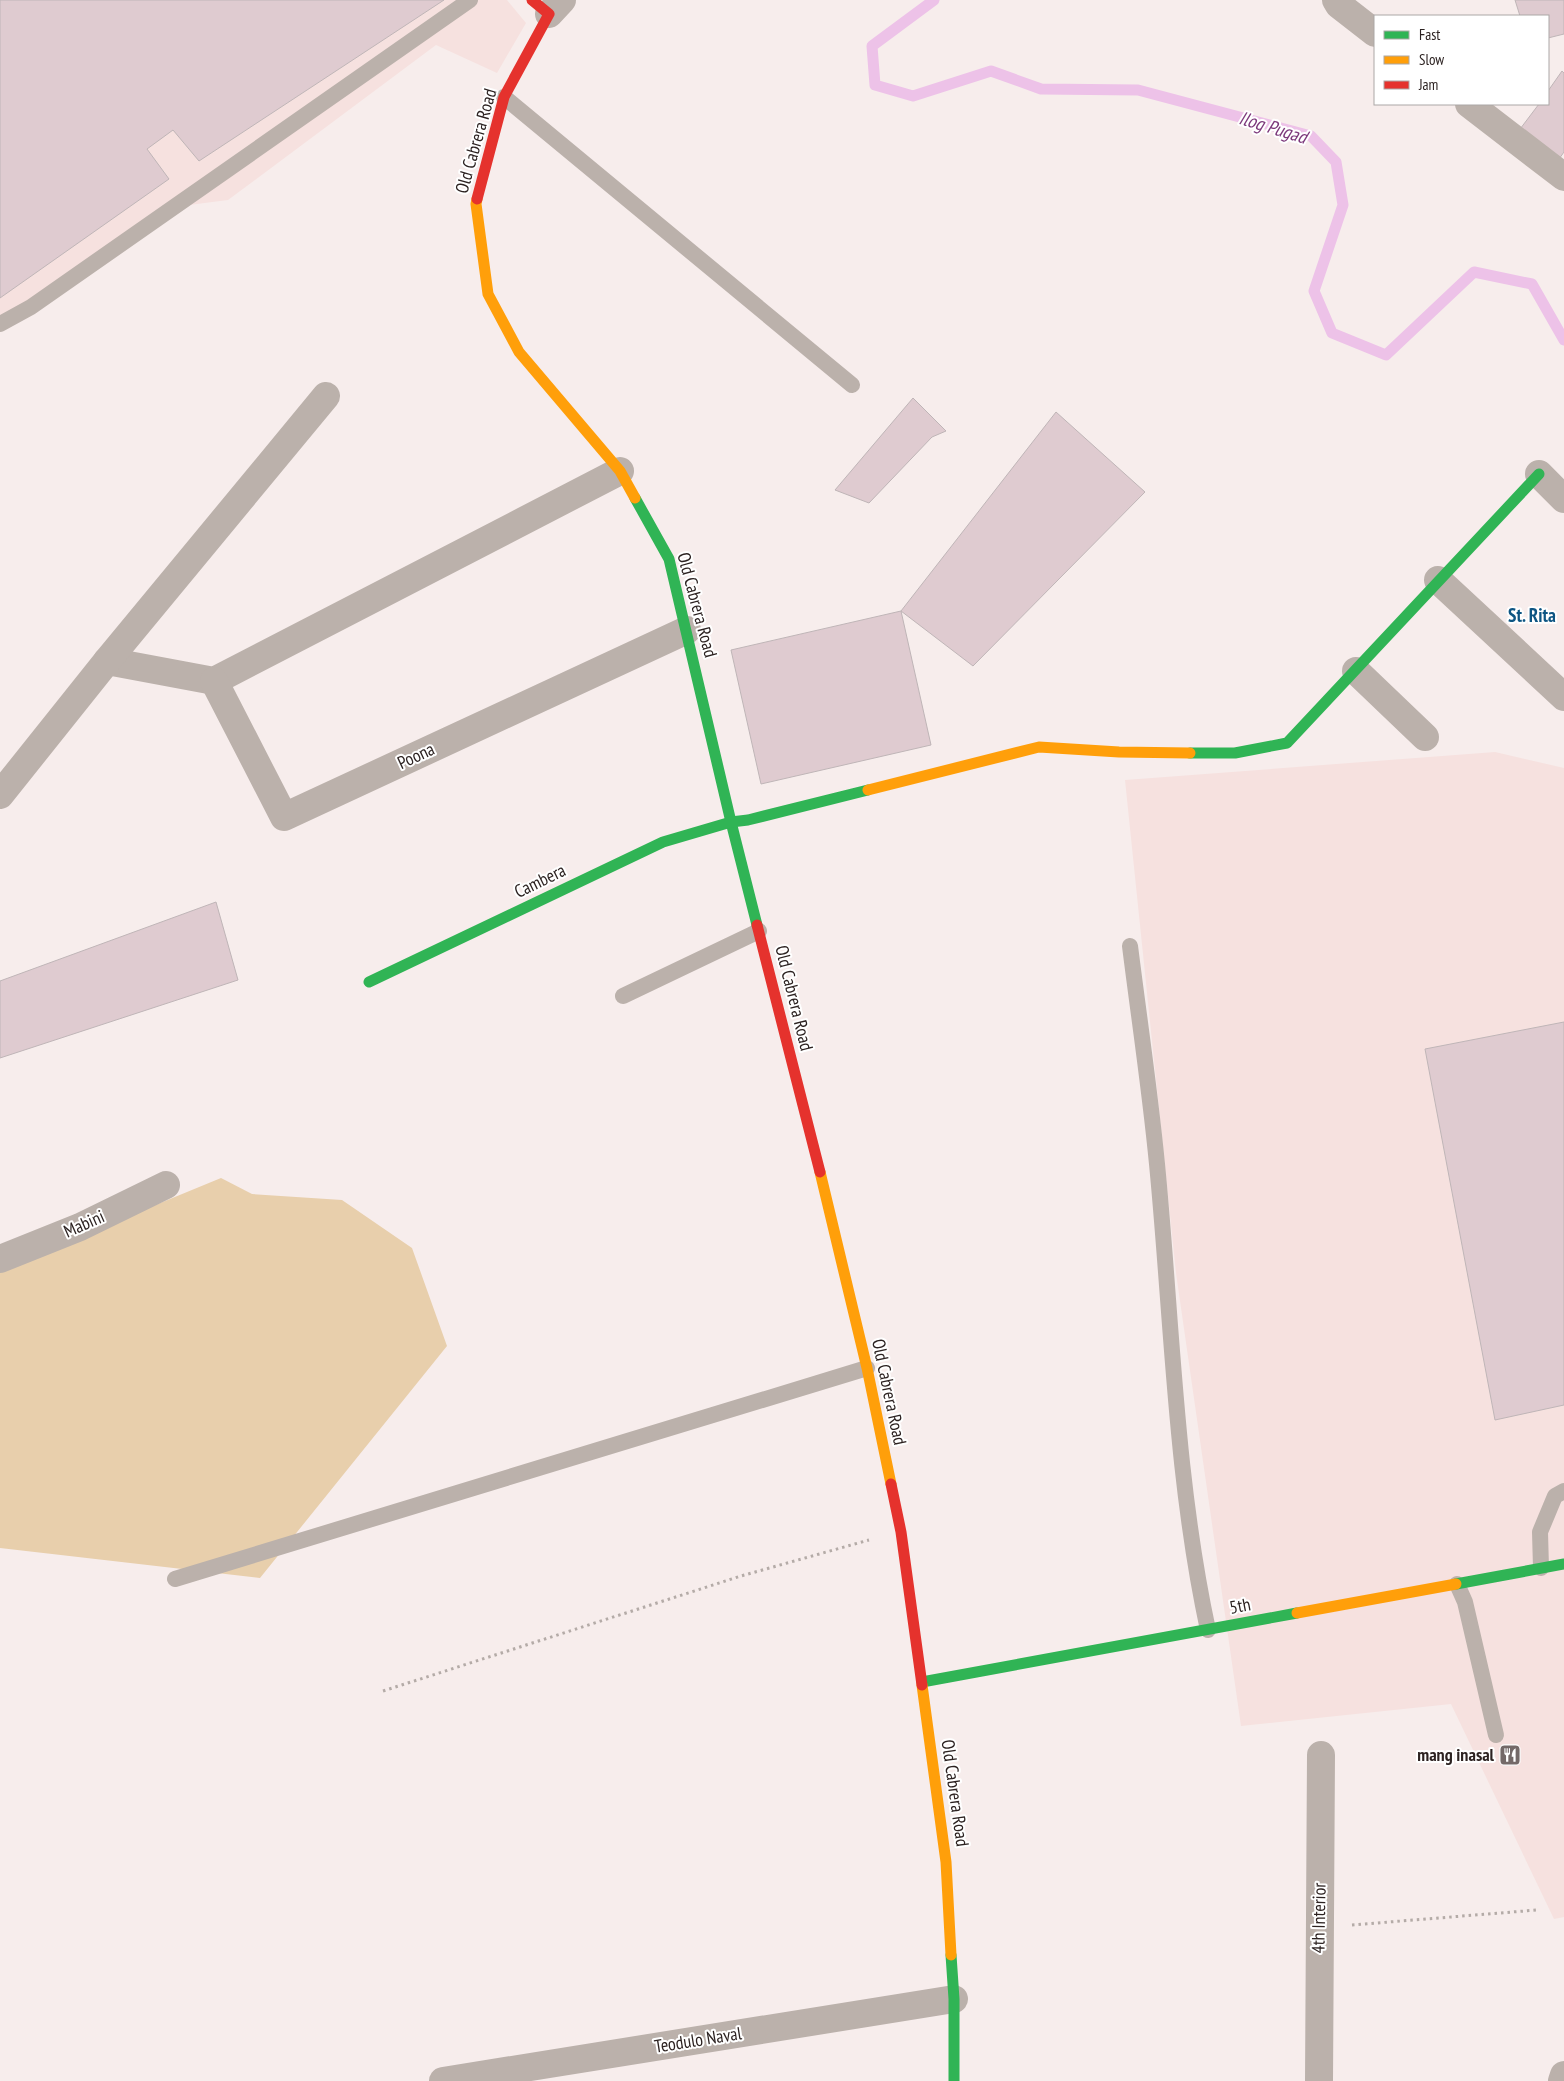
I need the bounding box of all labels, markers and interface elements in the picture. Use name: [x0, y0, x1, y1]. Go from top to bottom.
legend: [1374, 15, 1549, 105]
text: Fast: [1419, 25, 1440, 44]
text: Slow: [1419, 50, 1444, 69]
text: Jam: [1418, 75, 1438, 94]
street label: Old Cabrera Road: [450, 86, 501, 196]
water label: Ilog Pugad: [1236, 105, 1312, 149]
street label: Old Cabrera Road: [672, 550, 723, 660]
district label: St. Rita: [1508, 603, 1556, 627]
street label: Poona: [394, 737, 438, 774]
street label: Cambera: [510, 858, 569, 903]
street label: Old Cabrera Road: [770, 943, 819, 1053]
street label: Mabini: [60, 1204, 108, 1243]
street label: Old Cabrera Road: [867, 1337, 912, 1447]
street label: 5th: [1227, 1592, 1252, 1619]
street label: Old Cabrera Road: [937, 1738, 974, 1848]
place label: mang inasal: [1417, 1743, 1495, 1766]
restaurant icon: mang inasal: [1498, 1743, 1522, 1767]
street label: 4th Interior: [1306, 1882, 1331, 1954]
street label: Teodulo Naval: [653, 2021, 744, 2058]

